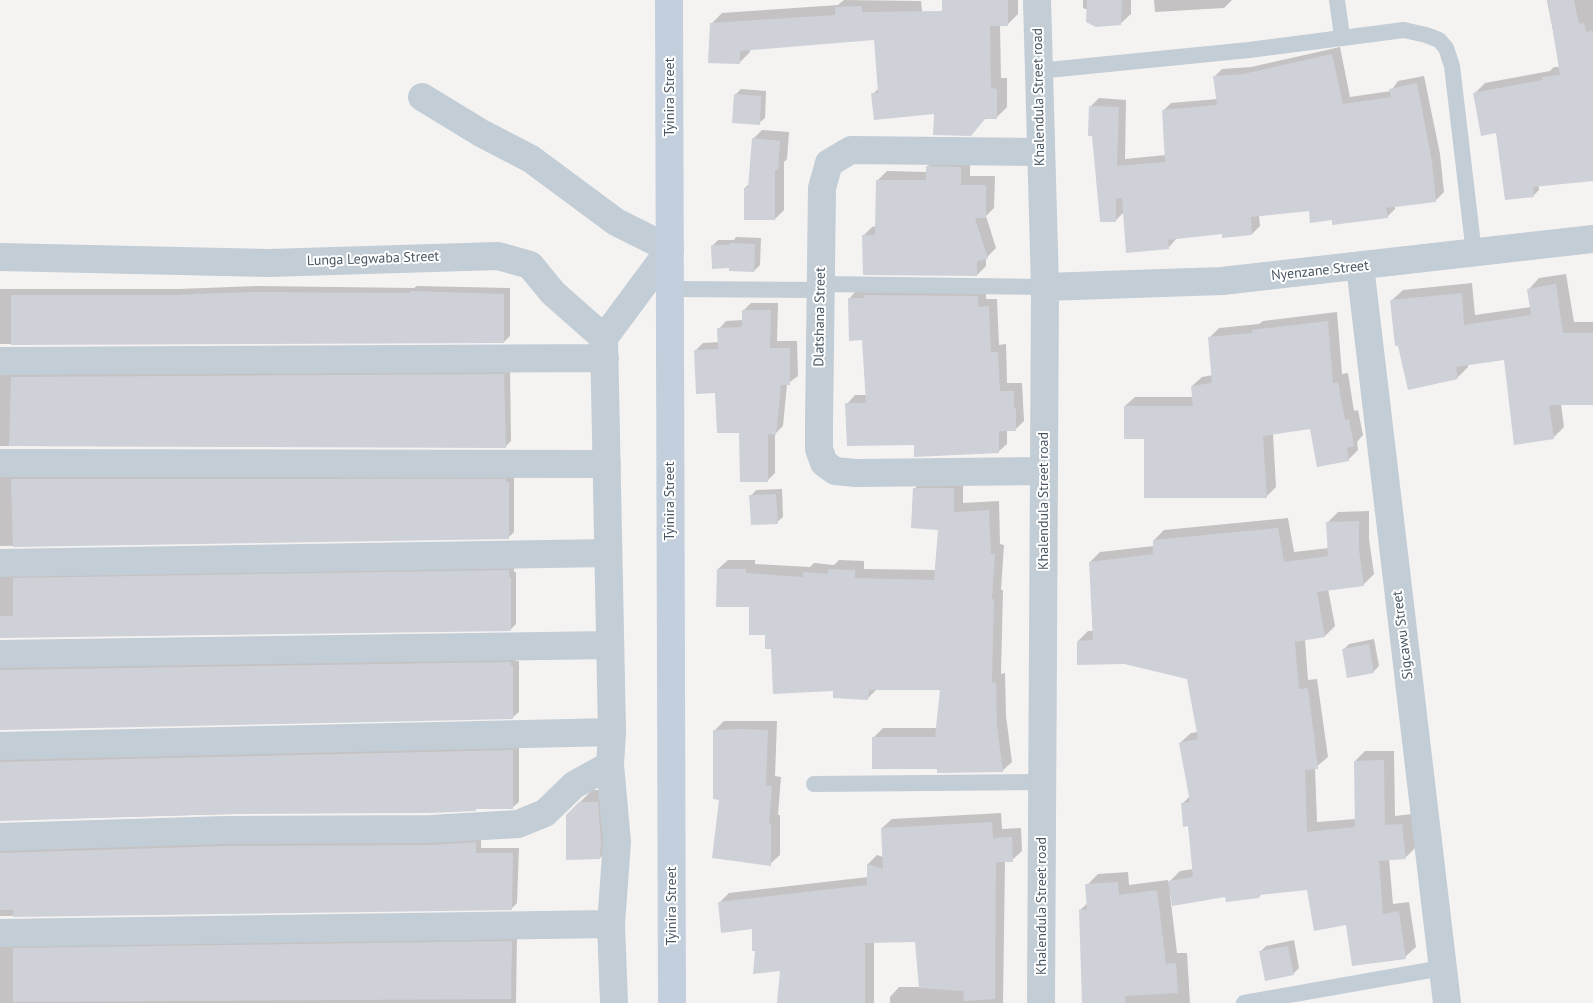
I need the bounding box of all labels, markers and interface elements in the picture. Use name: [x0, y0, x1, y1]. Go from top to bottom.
street label: Khalendula Street road: [1029, 28, 1049, 166]
street label: Tyinira Street: [662, 58, 678, 136]
street label: Lunga Legwaba Street: [307, 248, 439, 270]
street label: Nyenzane Street: [1270, 258, 1370, 284]
street label: Dlatshana Street: [811, 267, 829, 367]
street label: Khalendula Street road: [1036, 432, 1052, 570]
street label: Tyinira Street: [662, 462, 678, 540]
street label: Sigcawu Street: [1389, 590, 1417, 680]
street label: Khalendula Street road: [1034, 837, 1050, 975]
street label: Tyinira Street: [664, 867, 680, 945]

